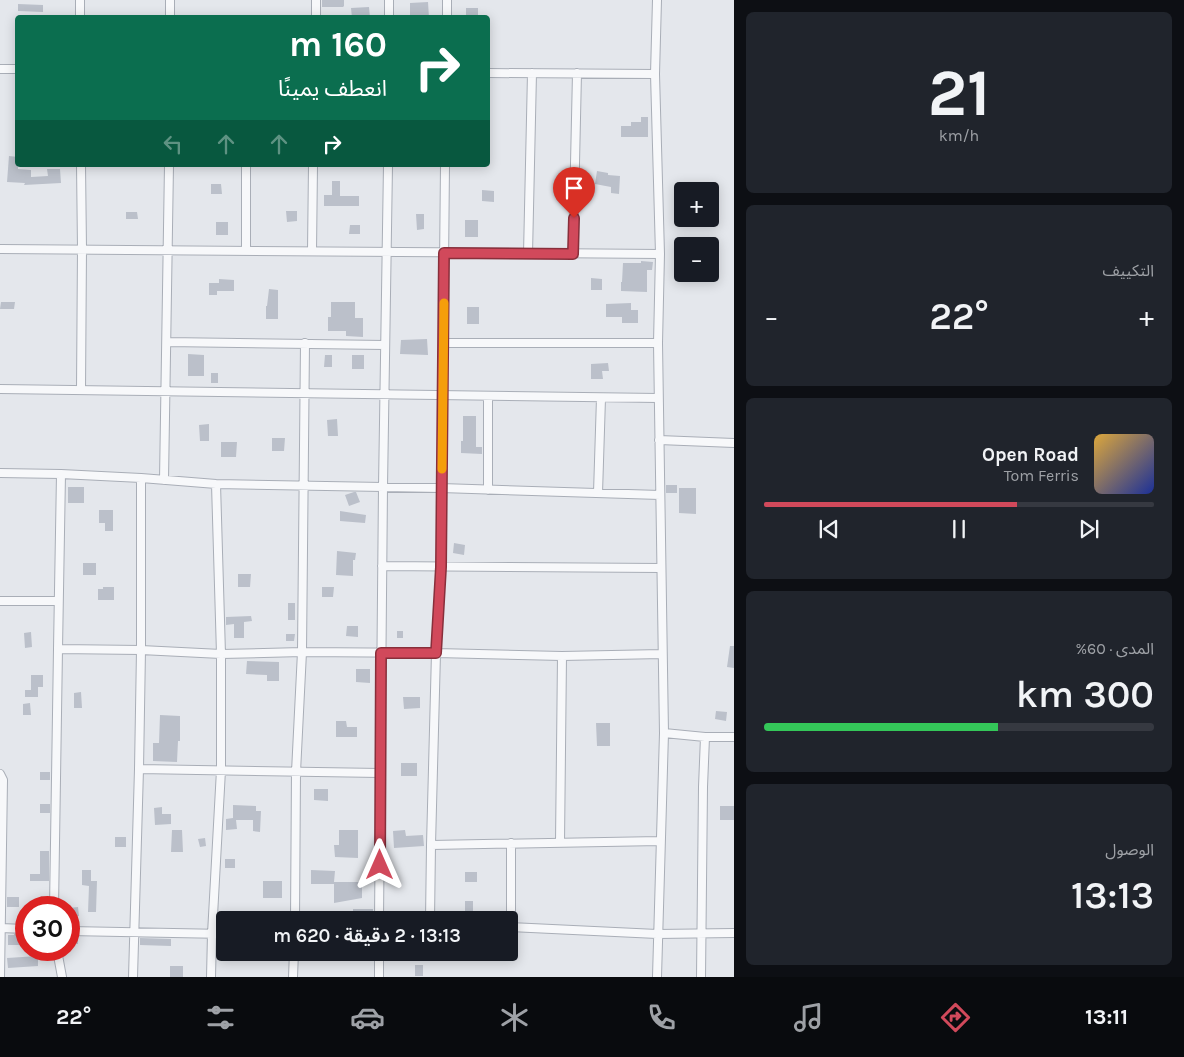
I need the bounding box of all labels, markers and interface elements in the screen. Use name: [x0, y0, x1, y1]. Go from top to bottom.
text: 160 m: [289, 24, 387, 65]
icon: right: [405, 35, 470, 100]
text: 21: [928, 55, 990, 131]
text: انعطف يمينًا: [278, 76, 387, 102]
text: km/h: [939, 126, 979, 145]
icon: left: [159, 130, 187, 158]
icon: ahead: [212, 130, 240, 158]
icon: ahead: [265, 130, 293, 158]
icon: right: [318, 130, 346, 158]
pin: [553, 167, 595, 218]
icon: arrive: [560, 174, 588, 202]
map controls: [674, 182, 719, 282]
button: +: [674, 182, 719, 227]
button: −: [674, 237, 719, 282]
text: التكييف: [1102, 261, 1154, 280]
text: 22°: [929, 294, 989, 339]
text: −: [764, 300, 779, 333]
text: +: [1139, 300, 1154, 333]
text: Open Road: [982, 444, 1079, 466]
text: Tom Ferris: [1004, 466, 1079, 485]
icon: previous: [815, 515, 843, 543]
icon: pause: [945, 515, 973, 543]
icon: next: [1075, 515, 1103, 543]
text: المدى · 60%: [1075, 639, 1154, 658]
text: 300 km: [1016, 672, 1154, 717]
position arrow: [353, 838, 405, 890]
text: الوصول: [1105, 840, 1154, 859]
text: 13:13: [1071, 873, 1154, 918]
speed limit sign: 30: [15, 896, 80, 961]
text: 13:13 · 2 دقيقة · 620 m: [273, 925, 461, 947]
icon: filters: [203, 1000, 238, 1035]
icon: car: [350, 1000, 385, 1035]
icon: climate: [497, 1000, 532, 1035]
icon: phone: [644, 1000, 679, 1035]
icon: music: [791, 1000, 826, 1035]
icon: directions: [938, 1000, 973, 1035]
text: 22°: [56, 1004, 91, 1030]
text: 13:11: [1085, 1004, 1128, 1030]

